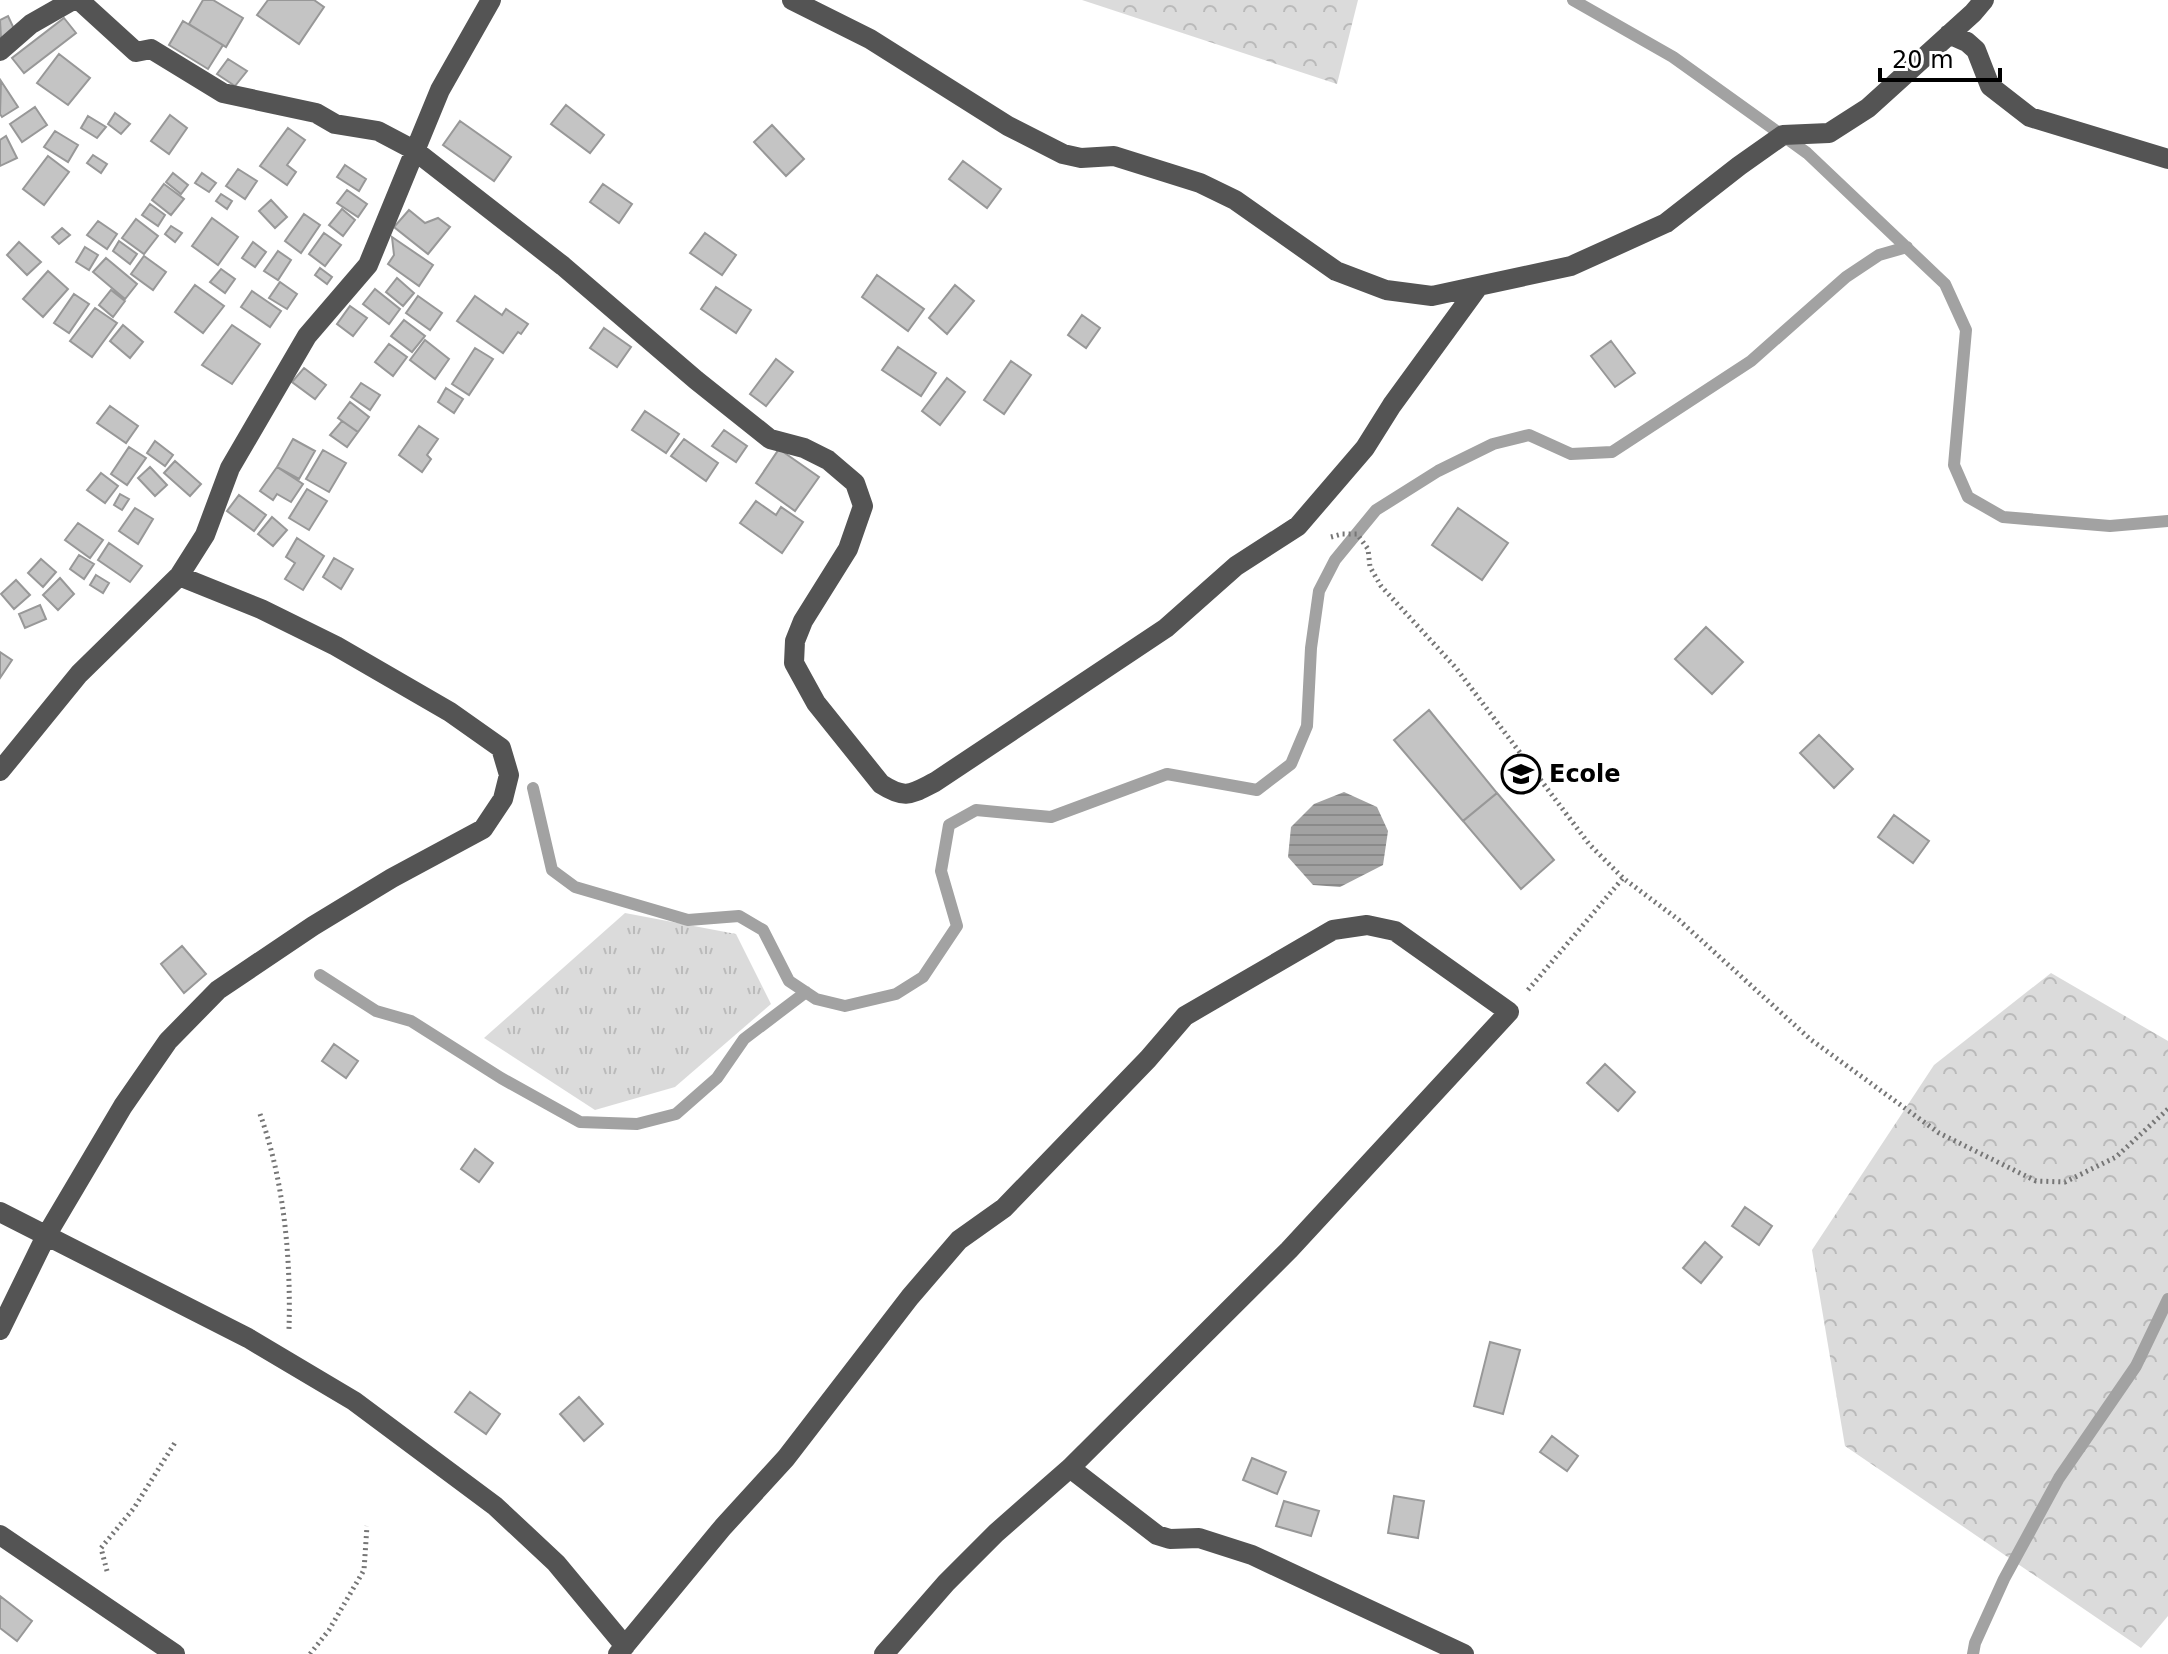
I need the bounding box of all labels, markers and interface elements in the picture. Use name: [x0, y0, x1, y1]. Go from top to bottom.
scale bar: [1880, 32, 2000, 82]
text: 20 m: [1892, 46, 1954, 74]
school or university icon: Ecole: [1500, 753, 1542, 795]
place label: Ecole: [1549, 760, 1621, 788]

